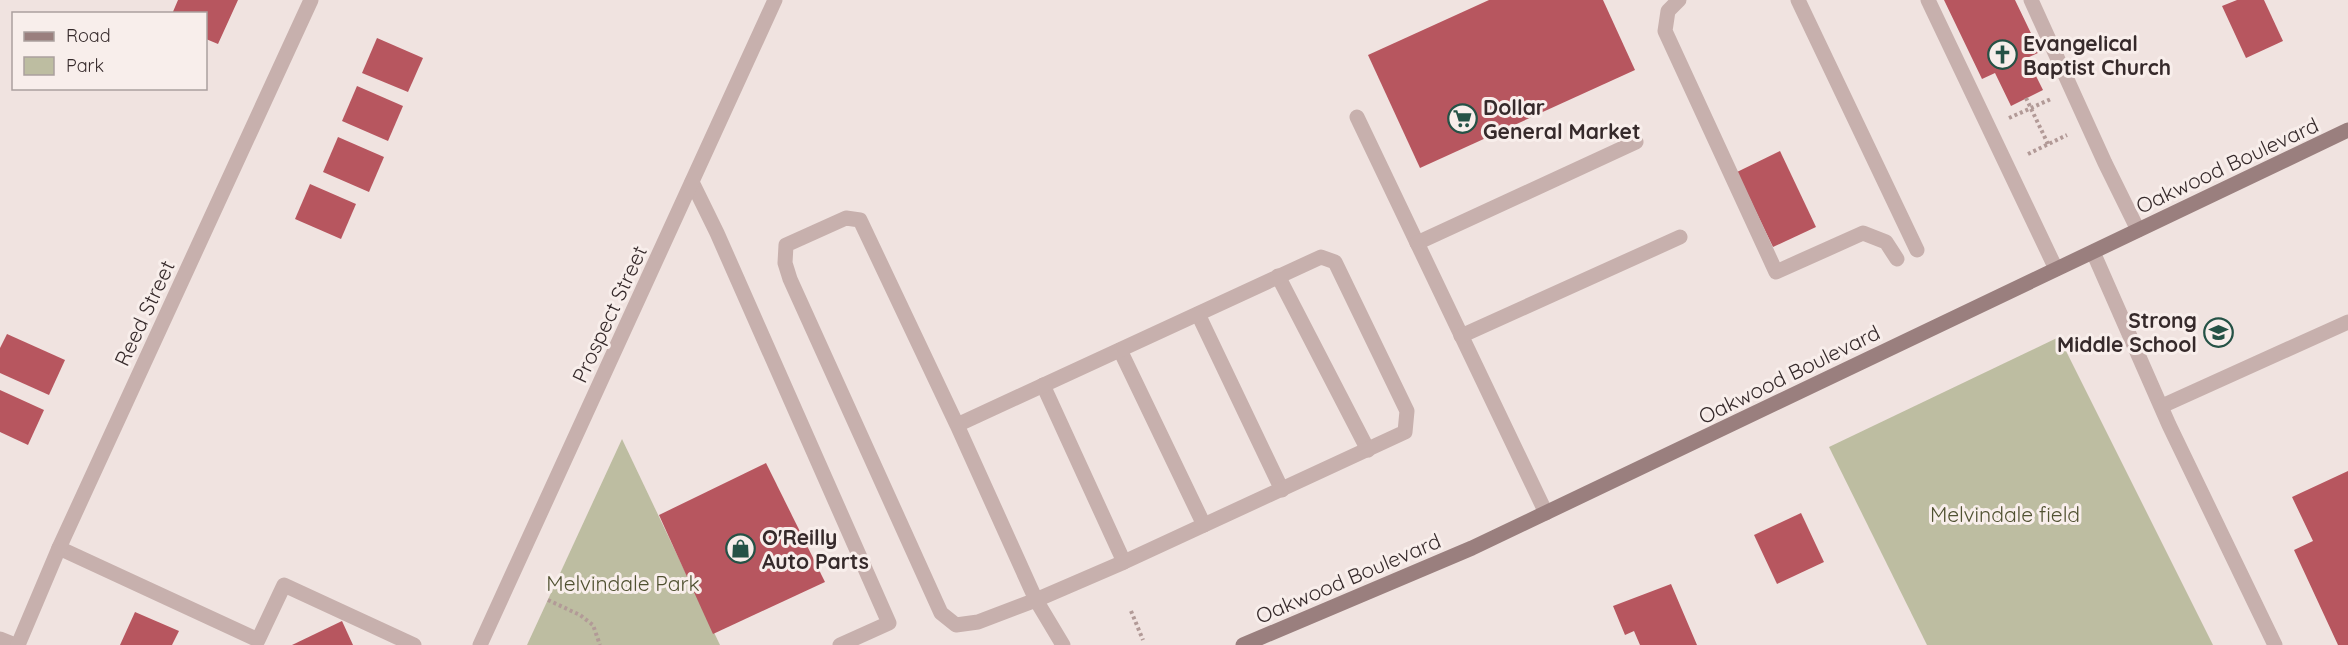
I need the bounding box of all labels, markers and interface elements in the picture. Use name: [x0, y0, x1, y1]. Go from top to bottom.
legend: [12, 12, 207, 90]
text: Road: [66, 24, 111, 47]
place label: Evangelical Baptist Church: [2023, 30, 2171, 80]
church icon: Evangelical Baptist Church: [1986, 39, 2018, 71]
text: Park: [66, 54, 104, 77]
place label: Dollar General Market: [1483, 94, 1640, 144]
supermarket icon: Dollar General Market: [1446, 103, 1478, 135]
street label: Oakwood Boulevard: [2132, 111, 2322, 219]
street label: Prospect Street: [566, 241, 652, 387]
street label: Reed Street: [108, 256, 180, 370]
place label: Strong Middle School: [2057, 307, 2197, 357]
school or university icon: Strong Middle School: [2202, 316, 2234, 348]
street label: Oakwood Boulevard: [1694, 319, 1884, 429]
park label: Melvindale field: [1930, 501, 2080, 527]
place label: O'Reilly Auto Parts: [762, 524, 869, 574]
street label: Oakwood Boulevard: [1252, 527, 1444, 629]
shop icon: O'Reilly Auto Parts: [725, 533, 757, 565]
park label: Melvindale Park: [546, 570, 700, 596]

